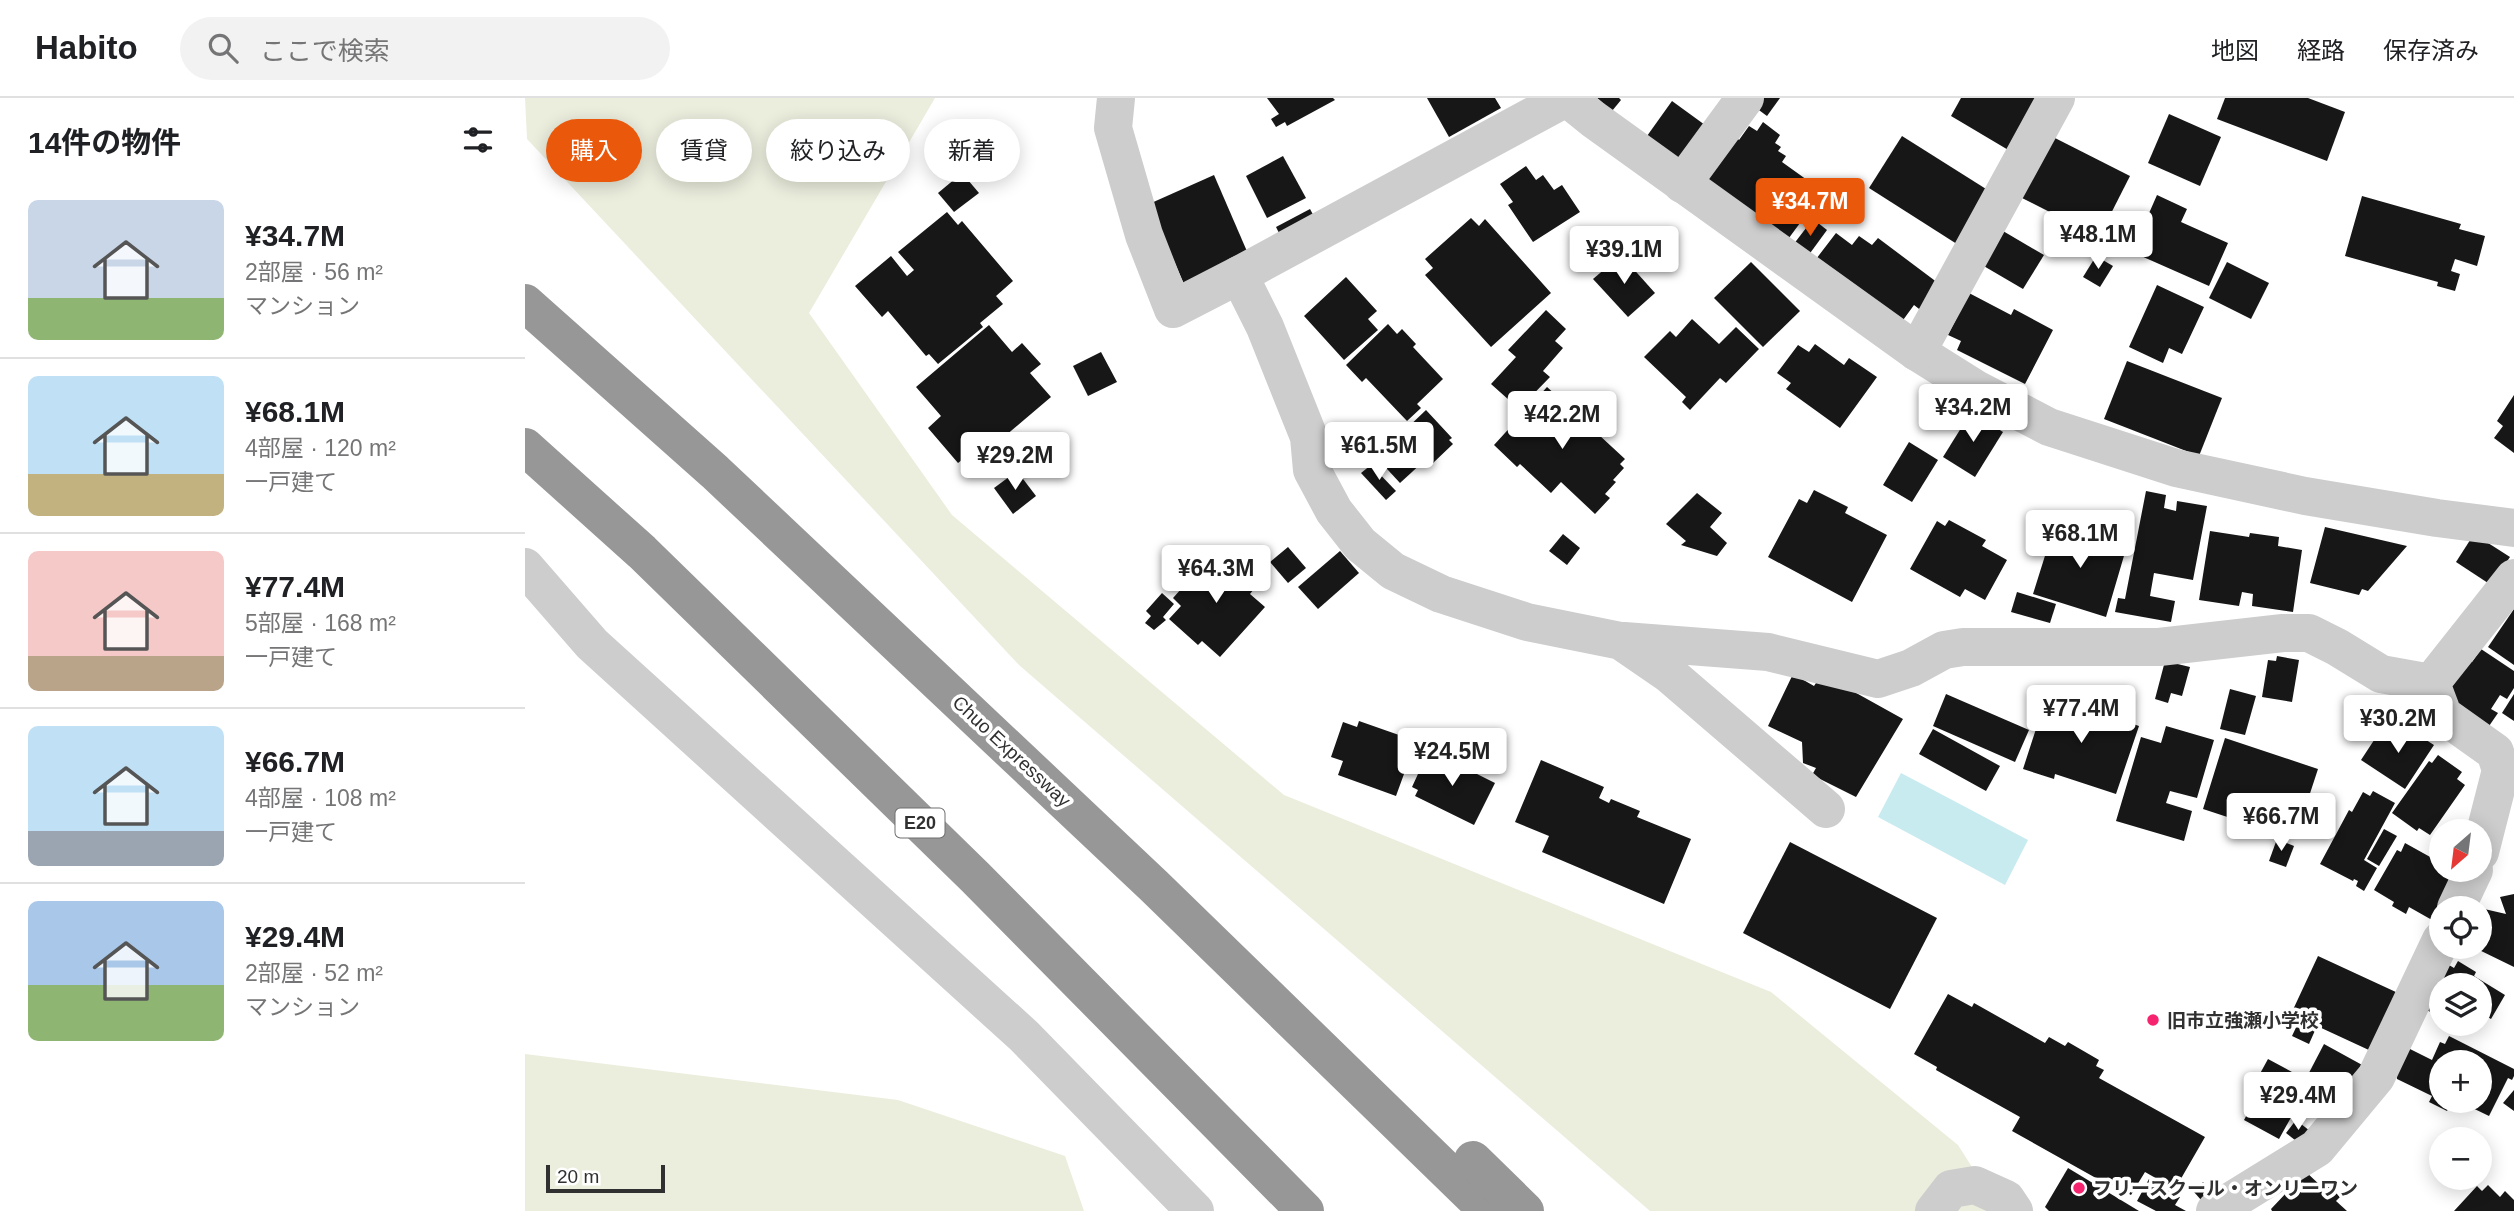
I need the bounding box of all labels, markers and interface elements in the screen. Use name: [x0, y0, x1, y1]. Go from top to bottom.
search box: [180, 17, 670, 80]
text: Habito: [35, 29, 138, 66]
icon: search: [204, 29, 242, 67]
text: ここで検索: [260, 36, 390, 66]
text: 地図: [2211, 37, 2259, 64]
text: 経路: [2297, 37, 2345, 64]
text: 保存済み: [2383, 37, 2479, 64]
chip: 購入: [546, 119, 642, 182]
chip: 賃貸: [656, 119, 752, 182]
chip: 絞り込み: [766, 119, 910, 182]
chip: 新着: [924, 119, 1020, 182]
icon: filters: [459, 121, 497, 159]
text: 14件の物件: [28, 126, 181, 159]
pin: ¥34.7M: [1753, 178, 1867, 238]
text: ¥34.7M: [1772, 188, 1848, 214]
pin: ¥48.1M: [2041, 212, 2155, 271]
text: ¥34.7M: [245, 219, 345, 252]
text: ¥48.1M: [2060, 221, 2136, 247]
pin: ¥39.1M: [1567, 226, 1681, 286]
icon: home: [84, 228, 168, 312]
text: ¥39.1M: [1586, 236, 1662, 262]
text: 2部屋 · 56 m²: [245, 259, 383, 285]
text: マンション: [245, 293, 360, 319]
pin: ¥34.2M: [1916, 384, 2030, 444]
pin: ¥42.2M: [1505, 392, 1619, 451]
text: ¥34.2M: [1935, 394, 2011, 420]
text: ¥68.1M: [245, 395, 345, 428]
text: ¥42.2M: [1524, 401, 1600, 427]
icon: home: [84, 404, 168, 488]
pin: ¥61.5M: [1322, 422, 1436, 482]
pin: ¥29.2M: [958, 432, 1072, 492]
text: ¥61.5M: [1341, 432, 1417, 458]
text: 4部屋 · 120 m²: [245, 435, 396, 461]
text: ¥29.2M: [977, 442, 1053, 468]
text: 一戸建て: [245, 469, 337, 495]
pin: ¥68.1M: [2023, 510, 2137, 570]
text: ¥68.1M: [2042, 520, 2118, 546]
pin: ¥64.3M: [1159, 546, 1273, 605]
text: ¥64.3M: [1178, 555, 1254, 581]
text: ¥77.4M: [245, 570, 345, 603]
icon: home: [84, 579, 168, 663]
text: 5部屋 · 168 m²: [245, 610, 396, 636]
text: 一戸建て: [245, 644, 337, 670]
pin: ¥77.4M: [2024, 686, 2138, 745]
street label: Chuo Expressway: [949, 691, 1075, 812]
text: ¥77.4M: [2043, 695, 2119, 721]
pin: ¥30.2M: [2341, 696, 2455, 755]
text: ¥30.2M: [2360, 705, 2436, 731]
pin: ¥24.5M: [1395, 728, 1509, 788]
text: ¥24.5M: [1414, 738, 1490, 764]
text: ¥66.7M: [245, 745, 345, 778]
icon: home: [84, 754, 168, 838]
text: 4部屋 · 108 m²: [245, 785, 396, 811]
pin: ¥66.7M: [2224, 794, 2338, 853]
text: ¥66.7M: [2243, 803, 2319, 829]
road number: E20: [895, 808, 945, 838]
text: 一戸建て: [245, 819, 337, 845]
north arrow: [2429, 819, 2492, 882]
map controls: [2429, 819, 2492, 1190]
button: locate: [2429, 896, 2492, 959]
text: ¥29.4M: [245, 920, 345, 953]
icon: home: [84, 929, 168, 1013]
text: 2部屋 · 52 m²: [245, 960, 383, 986]
button: layers: [2429, 973, 2492, 1036]
text: マンション: [245, 994, 360, 1020]
place label: 旧市立強瀬小学校: [2167, 1010, 2319, 1031]
marker: 旧市立強瀬小学校: [2145, 1012, 2161, 1028]
button: +: [2429, 1050, 2492, 1113]
pin: ¥29.4M: [2241, 1072, 2355, 1132]
text: ¥29.4M: [2260, 1082, 2336, 1108]
button: −: [2429, 1127, 2492, 1190]
scale bar: [546, 1162, 665, 1194]
text: 20 m: [557, 1166, 599, 1187]
place label: フリースクール・オンリーワン: [2093, 1178, 2358, 1199]
marker: フリースクール・オンリーワン: [2071, 1180, 2087, 1196]

